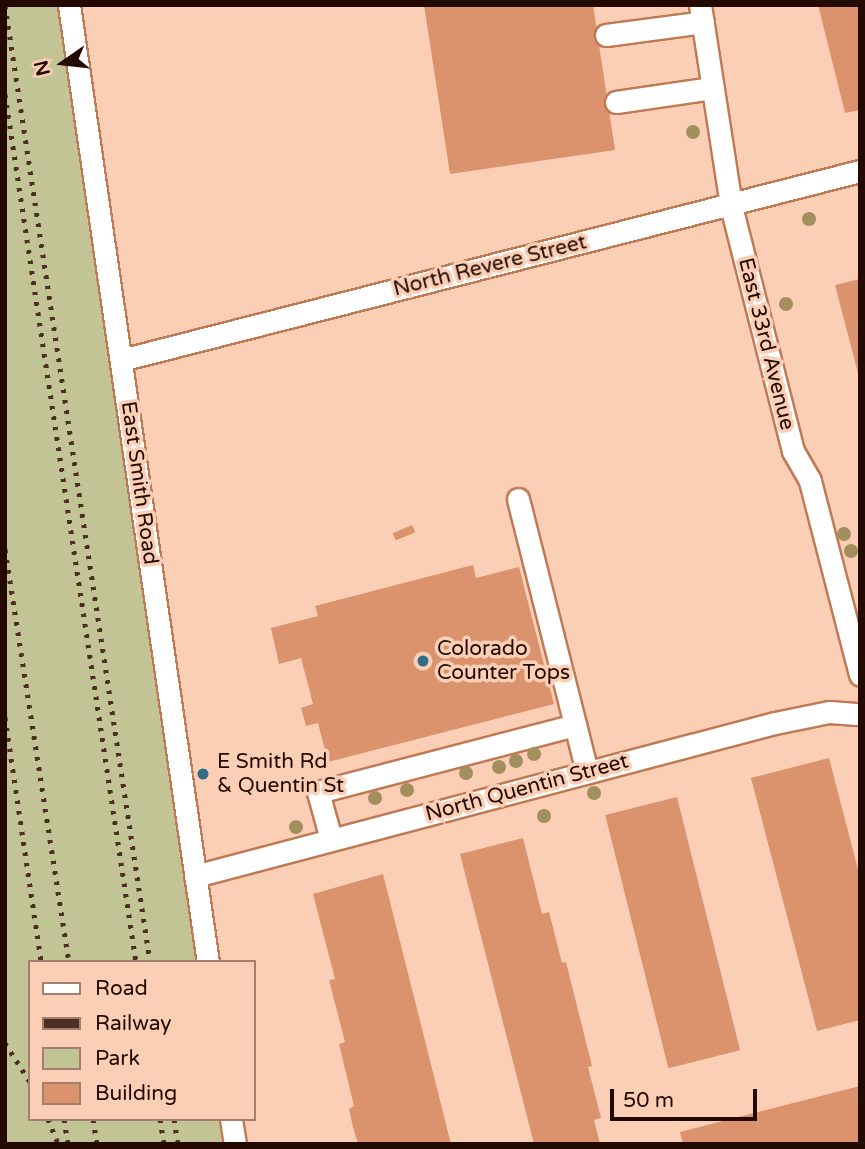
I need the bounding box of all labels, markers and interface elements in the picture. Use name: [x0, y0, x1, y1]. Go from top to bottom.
north arrow: [28, 28, 98, 98]
text: N: [30, 58, 55, 78]
street label: North Revere Street: [391, 230, 589, 302]
street label: East 33rd Avenue: [732, 255, 800, 433]
street label: East Smith Road: [115, 400, 163, 566]
place label: Colorado Counter Tops: [437, 636, 570, 686]
marker: Colorado Counter Tops: [415, 653, 431, 669]
place label: E Smith Rd & Quentin St: [217, 749, 344, 799]
street label: North Quentin Street: [423, 749, 631, 827]
marker: E Smith Rd & Quentin St: [195, 766, 211, 782]
legend: [28, 960, 256, 1121]
text: Road: [95, 976, 148, 1001]
text: Railway: [95, 1011, 172, 1036]
text: Park: [95, 1046, 140, 1071]
scale bar: [613, 1076, 760, 1120]
text: Building: [95, 1081, 177, 1106]
text: 50 m: [623, 1088, 674, 1113]

